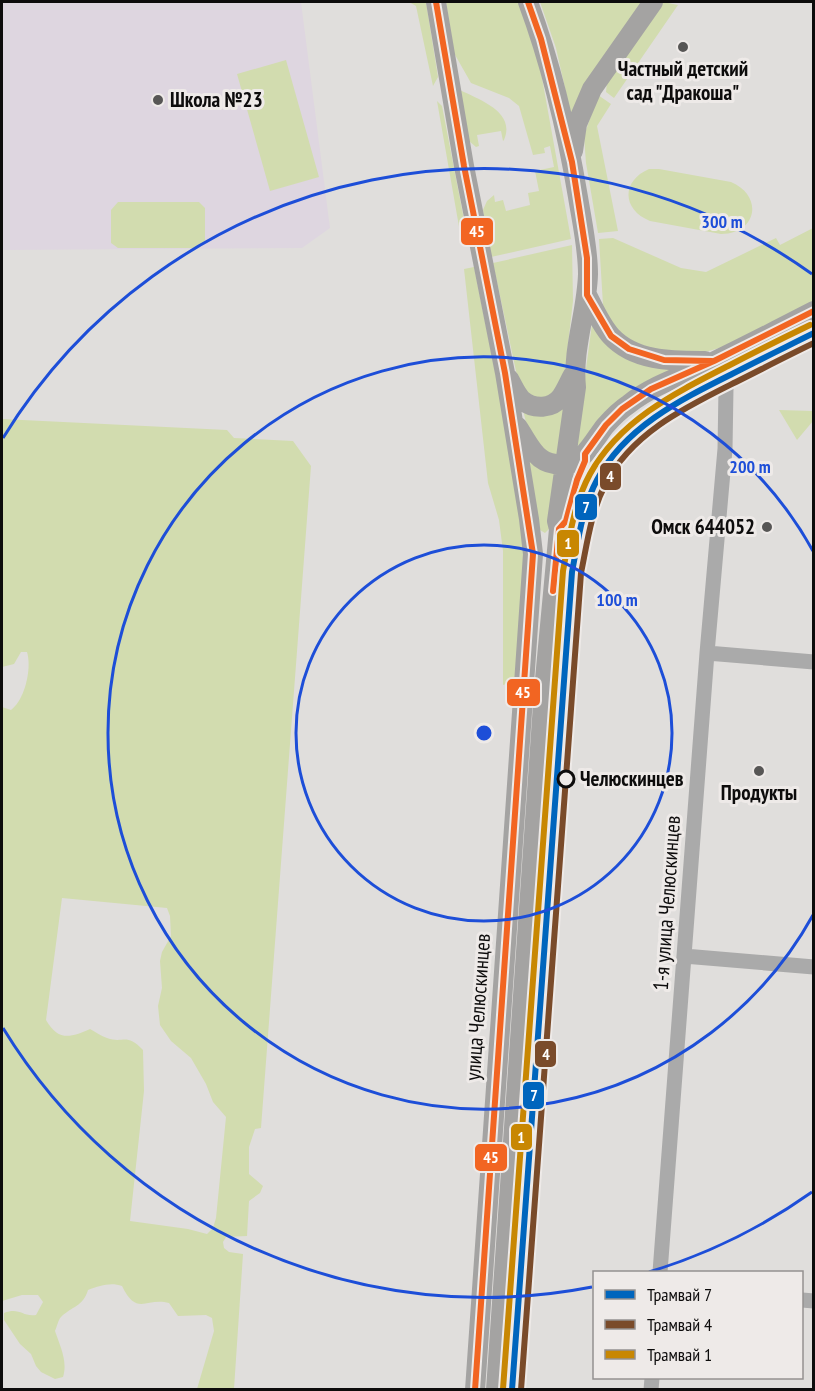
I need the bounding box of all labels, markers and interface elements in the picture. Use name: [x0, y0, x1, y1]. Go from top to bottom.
marker: Частный детский сад "Дракоша": [676, 40, 690, 54]
place label: Частный детский сад "Дракоша": [618, 55, 748, 106]
place label: Школа №23: [170, 86, 263, 113]
marker: Школа №23: [151, 93, 165, 107]
text: 300 m: [701, 210, 743, 233]
line badge: 45: [460, 217, 494, 246]
text: 45: [469, 221, 485, 241]
text: 200 m: [729, 455, 771, 478]
line badge: 4: [599, 462, 622, 491]
text: 4: [606, 466, 614, 486]
line badge: 7: [574, 493, 598, 521]
text: 7: [582, 497, 590, 517]
place label: Омск 644052: [651, 513, 755, 540]
marker: Омск 644052: [760, 520, 774, 534]
line badge: 1: [556, 529, 580, 558]
text: 1: [564, 533, 572, 553]
text: 100 m: [596, 588, 638, 611]
line badge: 45: [506, 678, 541, 707]
text: 45: [515, 682, 531, 702]
centre of rings: [474, 723, 494, 743]
marker: Продукты: [752, 764, 766, 778]
place label: Челюскинцев: [580, 765, 684, 792]
marker: Челюскинцев: [557, 770, 575, 788]
place label: Продукты: [721, 779, 797, 806]
street label: 1-я улица Челюскинцев: [647, 815, 686, 991]
street label: улица Челюскинцев: [459, 933, 496, 1081]
line badge: 4: [534, 1040, 557, 1068]
text: 4: [542, 1044, 550, 1064]
line badge: 7: [522, 1081, 545, 1110]
text: 7: [530, 1085, 538, 1105]
line badge: 1: [510, 1123, 533, 1151]
text: 1: [517, 1127, 525, 1147]
line badge: 45: [474, 1143, 508, 1172]
text: 45: [483, 1147, 499, 1167]
legend: [593, 1271, 803, 1379]
text: Трамвай 7: [647, 1283, 712, 1306]
text: Трамвай 4: [647, 1313, 712, 1336]
text: Трамвай 1: [647, 1343, 712, 1366]

